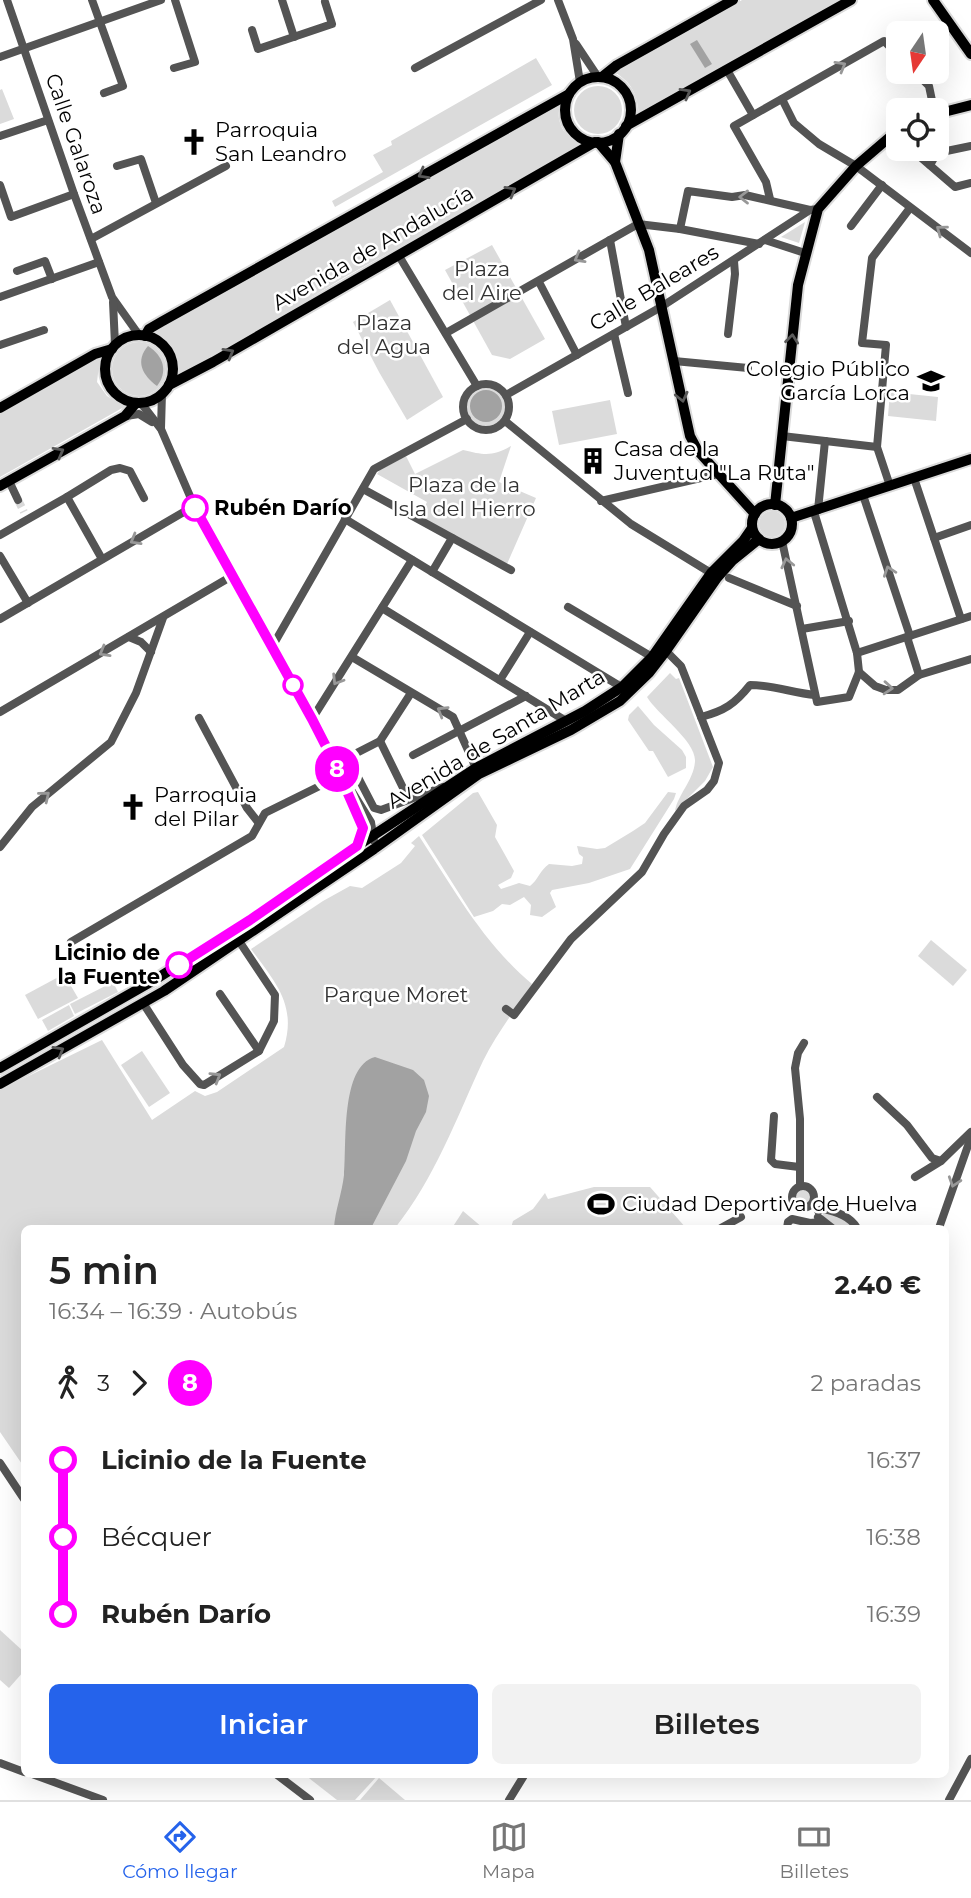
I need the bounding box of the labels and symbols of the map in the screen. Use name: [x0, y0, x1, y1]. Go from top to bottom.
north arrow: [886, 21, 948, 84]
one-way arrow: [833, 61, 846, 74]
street label: Calle Galaroza: [41, 70, 112, 218]
one-way arrow: [679, 88, 691, 101]
place label: Parroquia San Leandro: [215, 117, 347, 166]
church icon: Parroquia San Leandro: [179, 127, 209, 157]
one-way arrow: [418, 166, 431, 179]
street label: Avenida de Andalucía: [268, 180, 478, 315]
one-way arrow: [504, 186, 516, 199]
one-way arrow: [738, 189, 749, 205]
one-way arrow: [936, 226, 949, 238]
street label: Calle Baleares: [585, 239, 723, 336]
one-way arrow: [574, 250, 587, 263]
park label: Plaza del Aire: [442, 256, 522, 305]
park label: Plaza del Agua: [337, 310, 431, 359]
one-way arrow: [784, 334, 799, 345]
one-way arrow: [221, 348, 234, 361]
place label: Colegio Público García Lorca: [746, 356, 910, 405]
school or university icon: Colegio Público García Lorca: [916, 366, 946, 396]
one-way arrow: [673, 391, 688, 403]
place label: Casa de la Juventud "La Ruta": [613, 436, 815, 485]
building icon: Casa de la Juventud "La Ruta": [578, 446, 608, 476]
one-way arrow: [52, 447, 65, 460]
park label: Plaza de la Isla del Hierro: [392, 472, 536, 521]
marker: Rubén Darío: [182, 495, 208, 521]
place label: Rubén Darío: [214, 495, 352, 520]
one-way arrow: [129, 532, 142, 545]
one-way arrow: [781, 557, 795, 569]
one-way arrow: [883, 565, 897, 578]
one-way arrow: [98, 644, 111, 657]
street label: Avenida de Santa Marta: [382, 664, 609, 814]
one-way arrow: [332, 673, 345, 686]
unlabelled marker: [283, 675, 303, 695]
one-way arrow: [883, 680, 894, 695]
one-way arrow: [437, 706, 450, 719]
line badge: 8: [314, 746, 360, 792]
place label: Parroquia del Pilar: [154, 782, 257, 831]
one-way arrow: [36, 792, 49, 804]
church icon: Parroquia del Pilar: [118, 792, 148, 822]
place label: Licinio de la Fuente: [54, 940, 160, 989]
marker: Licinio de la Fuente: [166, 952, 192, 978]
park label: Parque Moret: [324, 982, 468, 1007]
one-way arrow: [52, 1046, 65, 1059]
one-way arrow: [208, 1073, 221, 1086]
one-way arrow: [948, 1176, 962, 1188]
sports icon: Ciudad Deportiva de Huelva: [586, 1189, 616, 1219]
place label: Ciudad Deportiva de Huelva: [622, 1191, 918, 1216]

